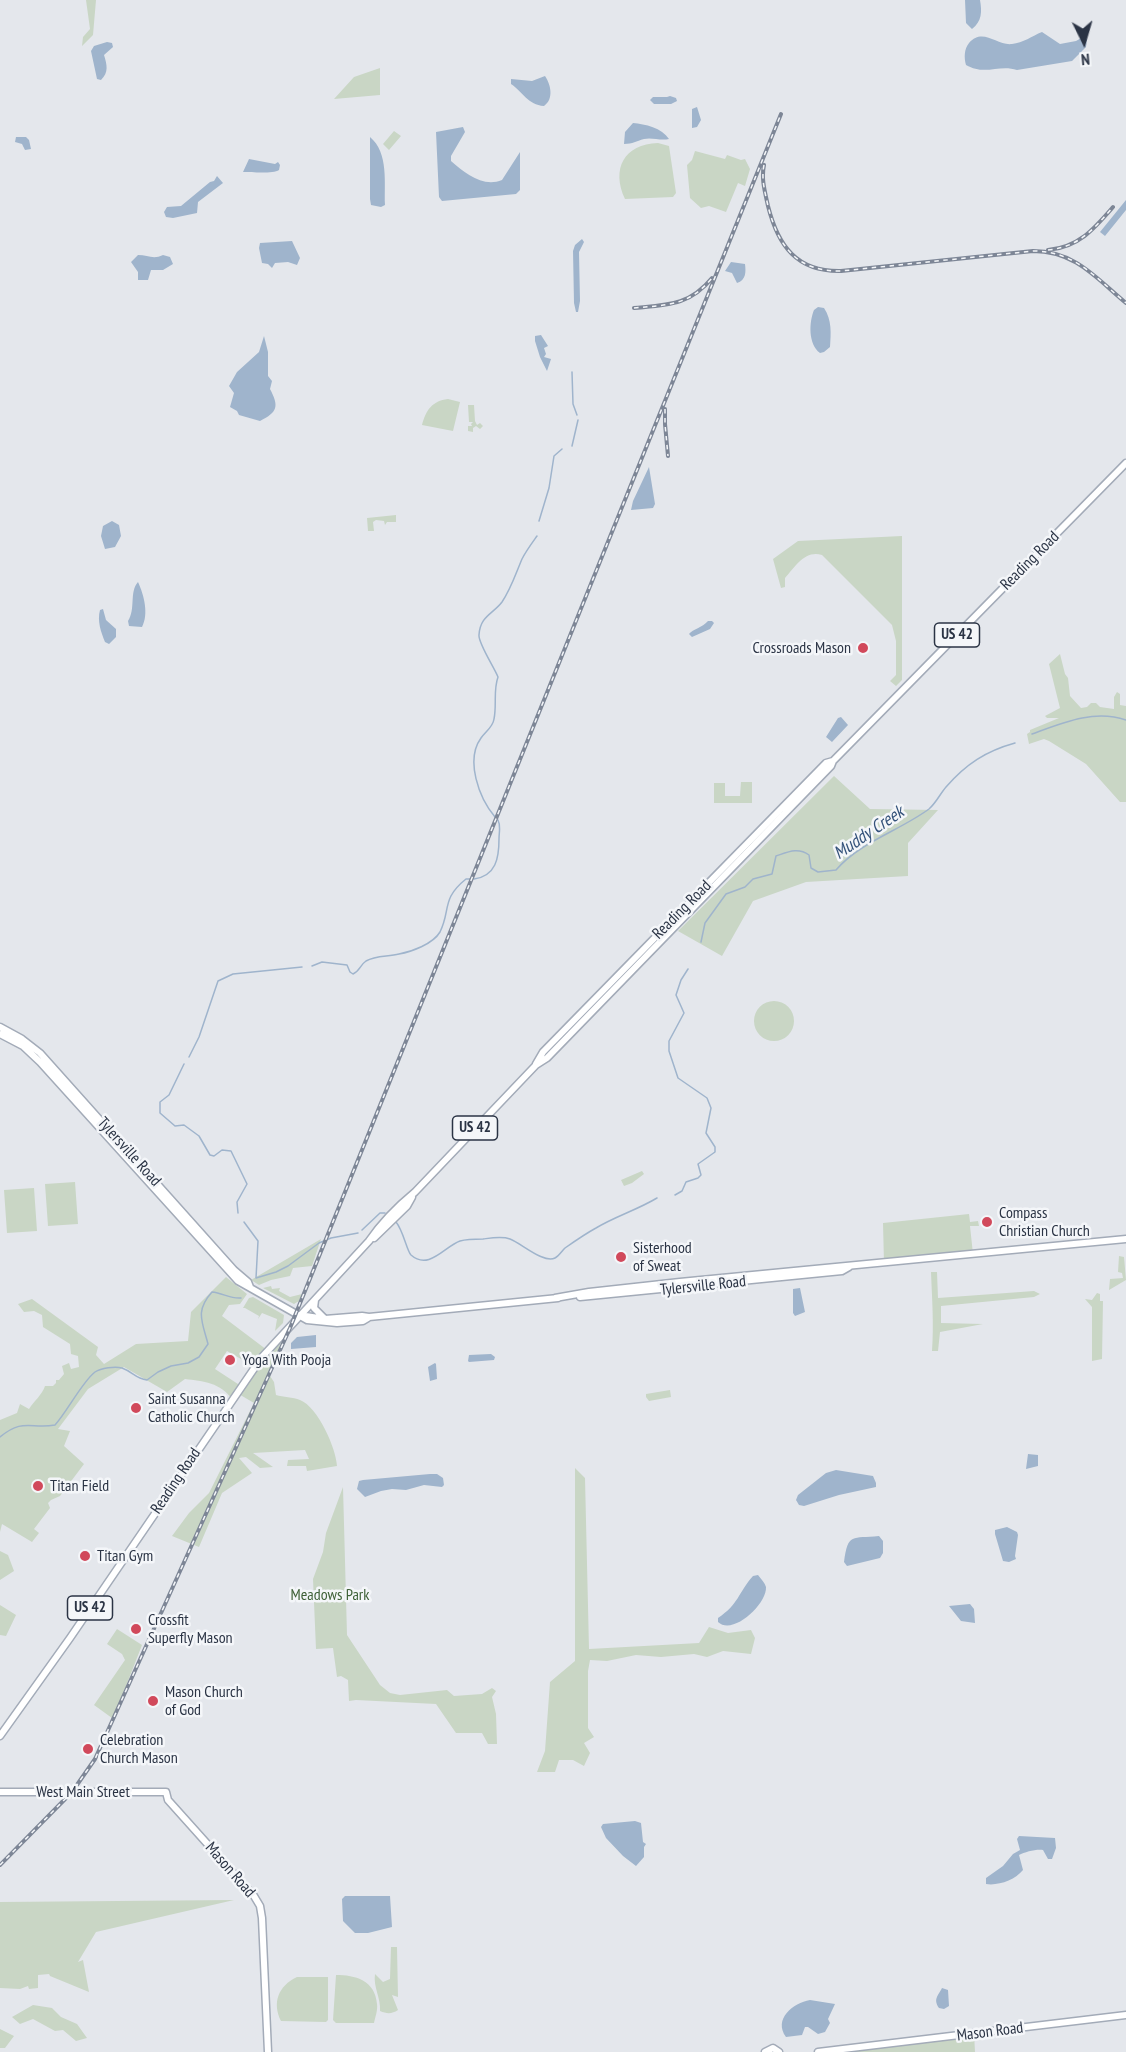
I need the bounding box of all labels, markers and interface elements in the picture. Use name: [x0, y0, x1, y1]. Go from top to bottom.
north arrow: [1054, 12, 1114, 72]
text: N: [1080, 50, 1091, 70]
street label: Reading Road: [997, 528, 1063, 594]
road number: US 42: [934, 623, 980, 647]
place label: Crossroads Mason: [752, 638, 851, 658]
marker: Crossroads Mason: [856, 641, 870, 655]
water label: Muddy Creek: [830, 802, 908, 864]
street label: Reading Road: [649, 877, 715, 943]
street label: Tylersville Road: [93, 1114, 165, 1190]
road number: US 42: [452, 1116, 498, 1140]
place label: Compass Christian Church: [999, 1203, 1090, 1241]
marker: Compass Christian Church: [980, 1215, 994, 1229]
place label: Sisterhood of Sweat: [633, 1238, 692, 1276]
marker: Sisterhood of Sweat: [614, 1250, 628, 1264]
street label: Tylersville Road: [659, 1272, 747, 1300]
place label: Yoga With Pooja: [242, 1350, 331, 1370]
marker: Yoga With Pooja: [223, 1353, 237, 1367]
place label: Saint Susanna Catholic Church: [148, 1389, 235, 1427]
marker: Saint Susanna Catholic Church: [129, 1401, 143, 1415]
street label: Reading Road: [147, 1445, 205, 1517]
place label: Titan Field: [50, 1476, 109, 1496]
marker: Titan Field: [31, 1479, 45, 1493]
place label: Titan Gym: [97, 1546, 153, 1566]
marker: Titan Gym: [78, 1549, 92, 1563]
park label: Meadows Park: [291, 1585, 369, 1605]
road number: US 42: [68, 1596, 112, 1620]
place label: Crossfit Superfly Mason: [148, 1610, 233, 1648]
marker: Crossfit Superfly Mason: [129, 1622, 143, 1636]
place label: Mason Church of God: [165, 1682, 243, 1720]
marker: Mason Church of God: [146, 1694, 160, 1708]
place label: Celebration Church Mason: [100, 1730, 178, 1768]
marker: Celebration Church Mason: [81, 1742, 95, 1756]
street label: West Main Street: [36, 1782, 130, 1802]
street label: Mason Road: [201, 1839, 259, 1901]
street label: Mason Road: [956, 2018, 1024, 2046]

